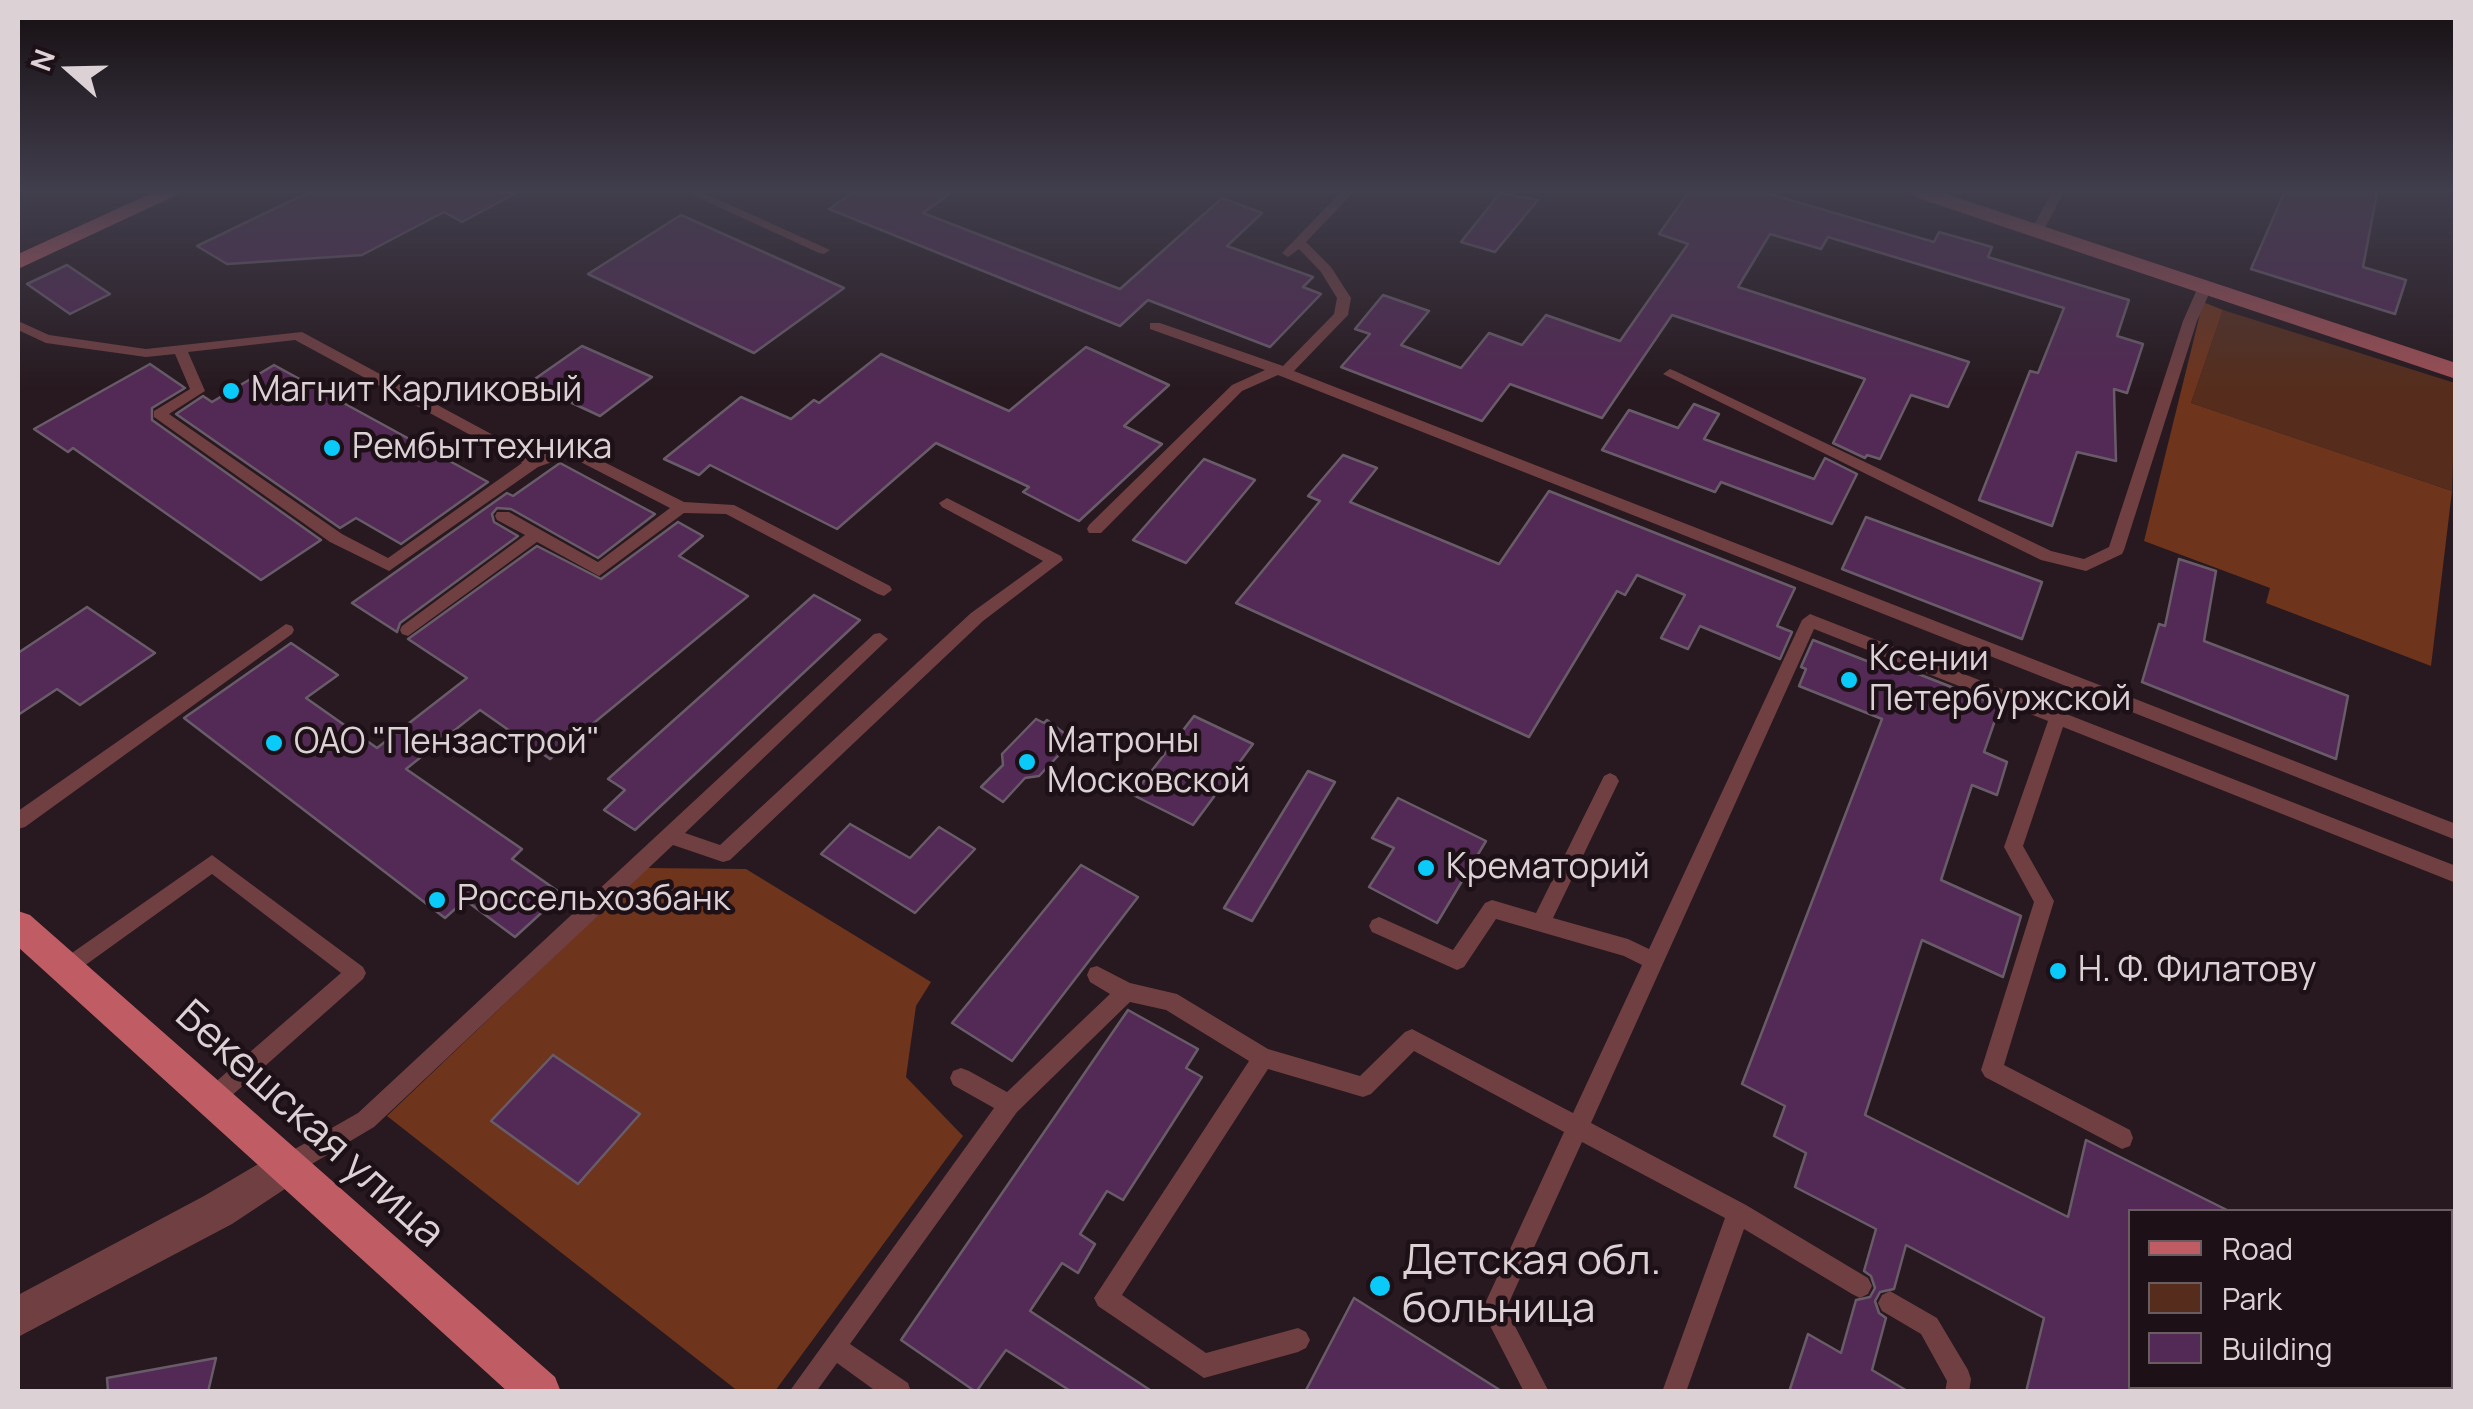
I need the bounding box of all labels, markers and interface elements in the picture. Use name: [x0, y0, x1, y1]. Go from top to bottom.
north arrow: [20, 20, 120, 120]
text: N: [21, 44, 63, 76]
place label: Магнит Карликовый: [251, 370, 582, 412]
marker: Магнит Карликовый: [220, 380, 242, 402]
place label: Рембыттехника: [352, 427, 612, 469]
marker: Рембыттехника: [321, 437, 343, 459]
place label: Ксении Петербуржской: [1869, 639, 2131, 721]
marker: Ксении Петербуржской: [1838, 669, 1860, 691]
place label: Матроны Московской: [1047, 721, 1250, 803]
place label: ОАО "Пензастрой": [294, 722, 600, 764]
marker: ОАО "Пензастрой": [263, 732, 285, 754]
marker: Матроны Московской: [1016, 751, 1038, 773]
place label: Крематорий: [1446, 847, 1650, 889]
marker: Крематорий: [1415, 857, 1437, 879]
place label: Россельхозбанк: [457, 879, 730, 921]
marker: Россельхозбанк: [426, 889, 448, 911]
place label: Н. Ф. Филатову: [2078, 950, 2316, 992]
marker: Н. Ф. Филатову: [2047, 960, 2069, 982]
street label: Бекешская улица: [164, 991, 454, 1259]
legend: [2128, 1209, 2453, 1389]
text: Road: [2222, 1228, 2293, 1269]
place label: Детская обл. больница: [1402, 1237, 1661, 1336]
marker: Детская обл. больница: [1367, 1273, 1393, 1299]
text: Park: [2222, 1278, 2282, 1319]
text: Building: [2222, 1328, 2333, 1369]

